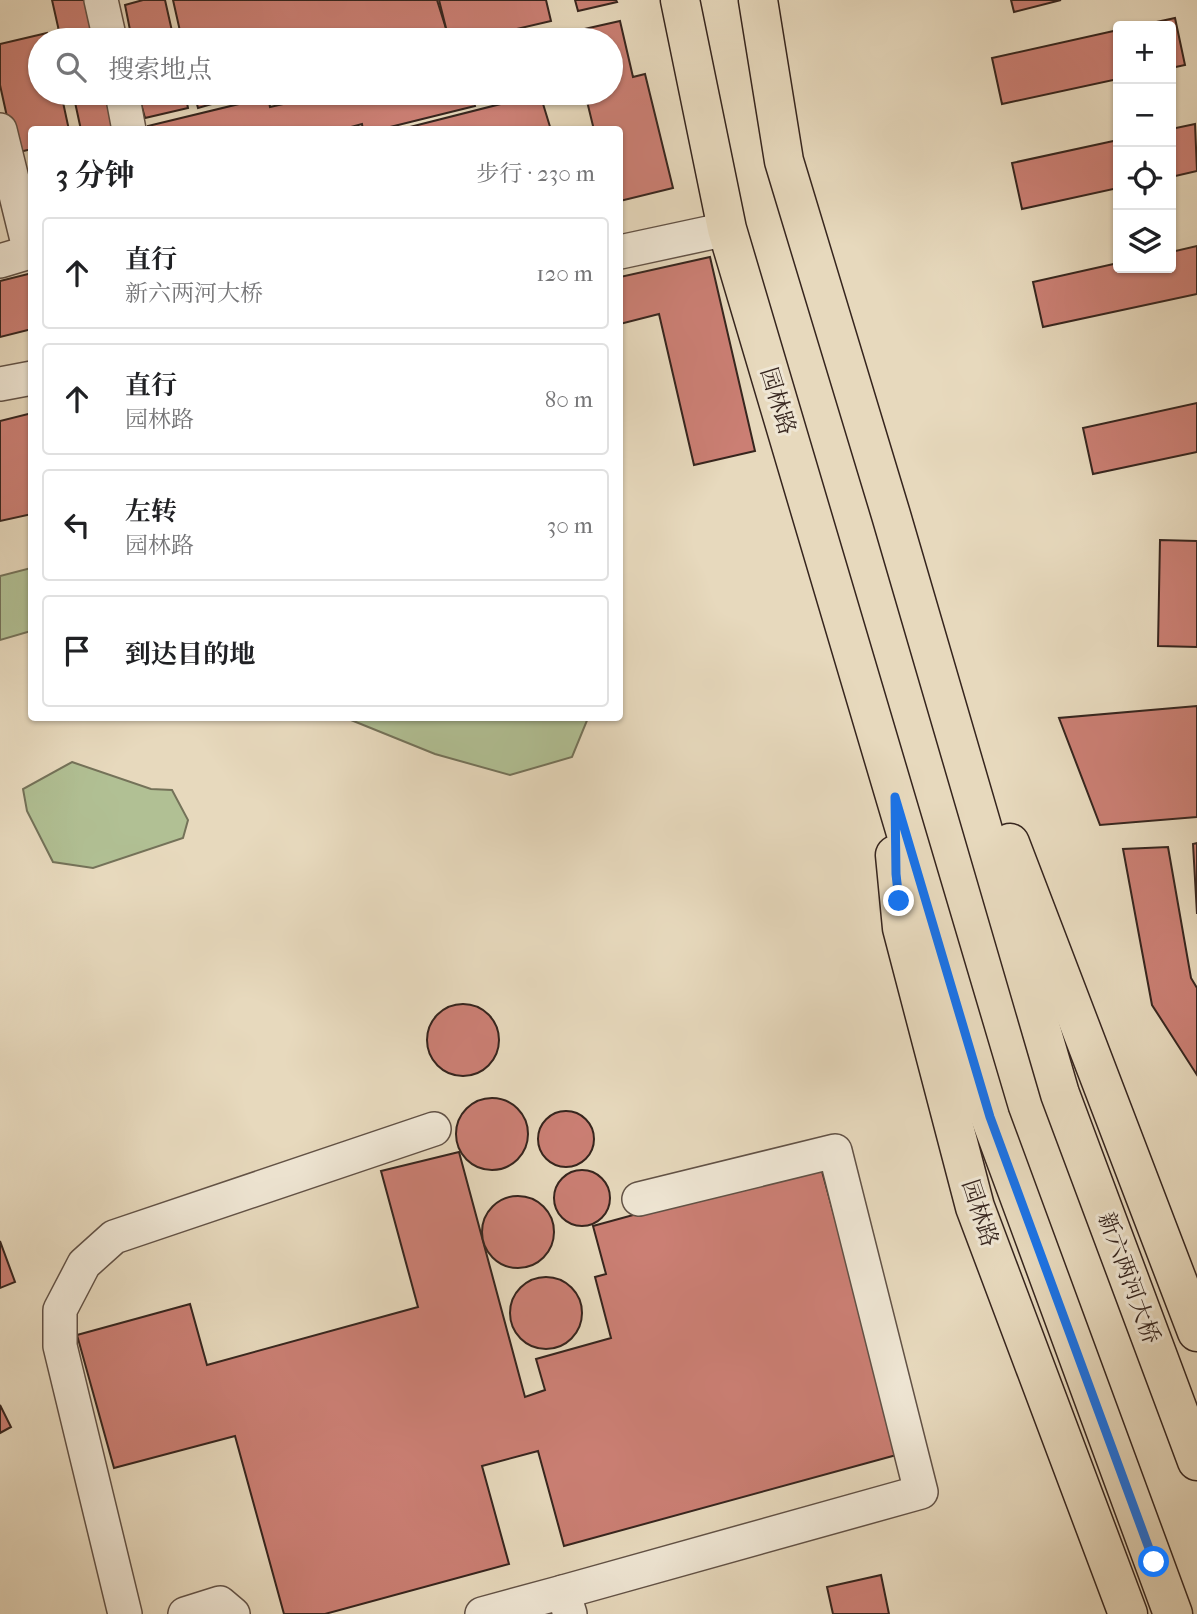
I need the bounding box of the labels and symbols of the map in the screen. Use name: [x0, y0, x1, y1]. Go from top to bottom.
street label: 园林路: [755, 364, 801, 438]
route end: [883, 885, 914, 916]
street label: 园林路: [956, 1176, 1004, 1250]
street label: 新六两河大桥: [1093, 1209, 1165, 1347]
route start: [1138, 1546, 1169, 1577]

